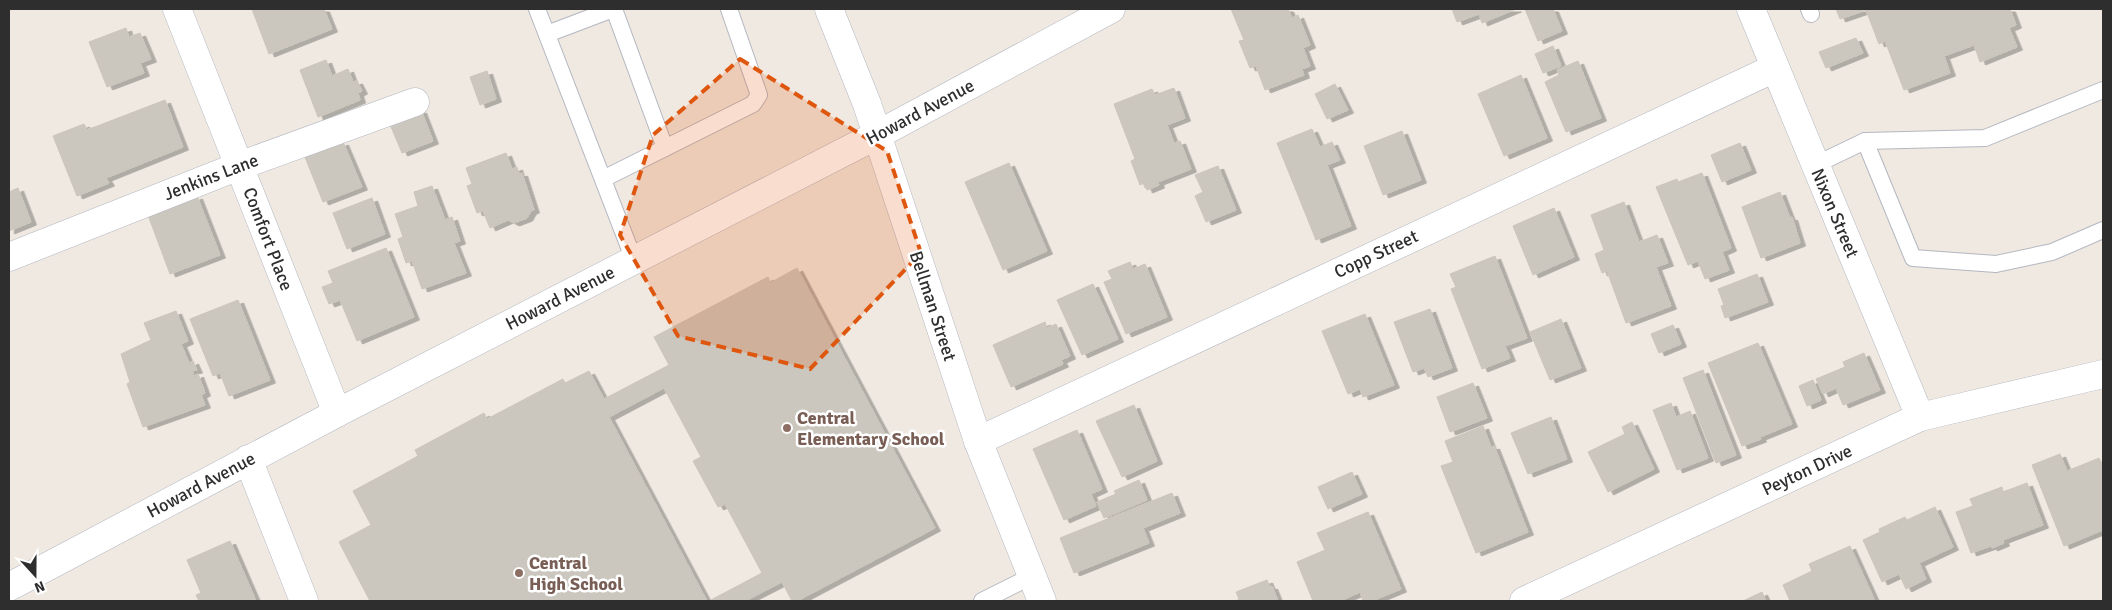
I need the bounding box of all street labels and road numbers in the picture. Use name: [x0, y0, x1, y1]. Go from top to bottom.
street label: Howard Avenue: [862, 74, 978, 150]
street label: Jenkins Lane: [161, 149, 261, 205]
street label: Nixon Street: [1806, 165, 1864, 261]
street label: Comfort Place: [238, 184, 298, 294]
street label: Copp Street: [1331, 225, 1421, 283]
street label: Bellman Street: [905, 248, 961, 364]
street label: Howard Avenue: [502, 261, 618, 335]
street label: Peyton Drive: [1759, 440, 1855, 500]
street label: Howard Avenue: [143, 447, 259, 523]

